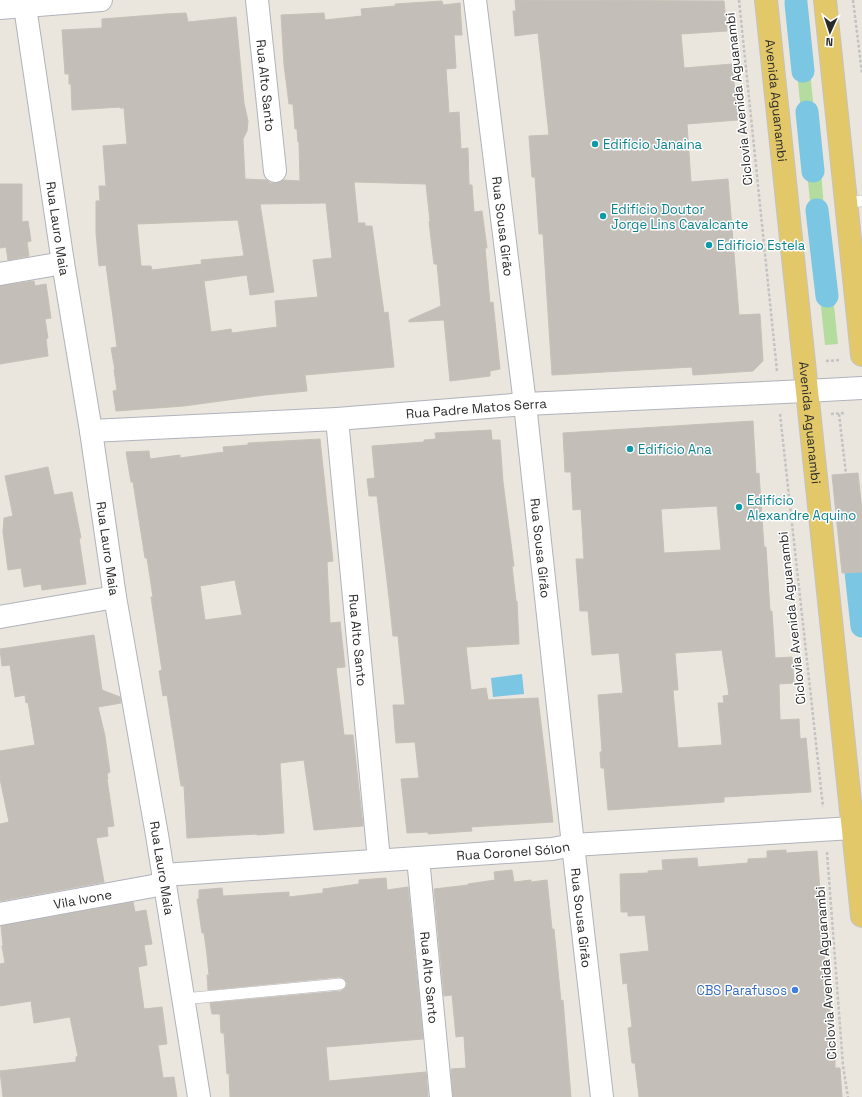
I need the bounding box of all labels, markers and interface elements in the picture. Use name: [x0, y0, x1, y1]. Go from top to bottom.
street label: Ciclovia Avenida Aguanambi: [721, 12, 757, 186]
north arrow: [810, 12, 850, 52]
text: N: [825, 35, 834, 49]
street label: Avenida Aguanambi: [762, 38, 791, 162]
street label: Rua Alto Santo: [253, 39, 279, 132]
place label: Edifício Janaina: [603, 136, 703, 153]
marker: Edifício Janaina: [590, 139, 600, 149]
street label: Rua Sousa Girão: [488, 175, 518, 277]
street label: Rua Lauro Maia: [43, 180, 74, 277]
place label: Edifício Doutor Jorge Lins Cavalcante: [611, 201, 748, 233]
marker: Edifício Doutor Jorge Lins Cavalcante: [598, 211, 608, 221]
place label: Edifício Estela: [717, 237, 806, 254]
marker: Edifício Estela: [704, 240, 714, 250]
street label: Avenida Aguanambi: [795, 361, 825, 485]
street label: Rua Padre Matos Serra: [405, 394, 548, 422]
place label: Edifício Ana: [638, 441, 712, 458]
marker: Edifício Ana: [625, 444, 635, 454]
place label: Edifício Alexandre Aquino: [747, 492, 856, 524]
street label: Rua Sousa Girão: [527, 497, 555, 599]
street label: Rua Lauro Maia: [93, 500, 123, 597]
marker: Edifício Alexandre Aquino: [734, 502, 744, 512]
street label: Ciclovia Avenida Aguanambi: [774, 531, 810, 705]
street label: Rua Alto Santo: [345, 593, 371, 687]
street label: Rua Lauro Maia: [146, 820, 178, 917]
street label: Rua Coronel Sólon: [456, 837, 571, 864]
street label: Rua Sousa Girão: [567, 867, 596, 969]
street label: Vila Ivone: [52, 885, 113, 913]
street label: Ciclovia Avenida Aguanambi: [811, 886, 841, 1060]
street label: Rua Alto Santo: [417, 931, 442, 1024]
place label: CBS Parafusos: [696, 982, 787, 999]
marker: CBS Parafusos: [790, 985, 800, 995]

